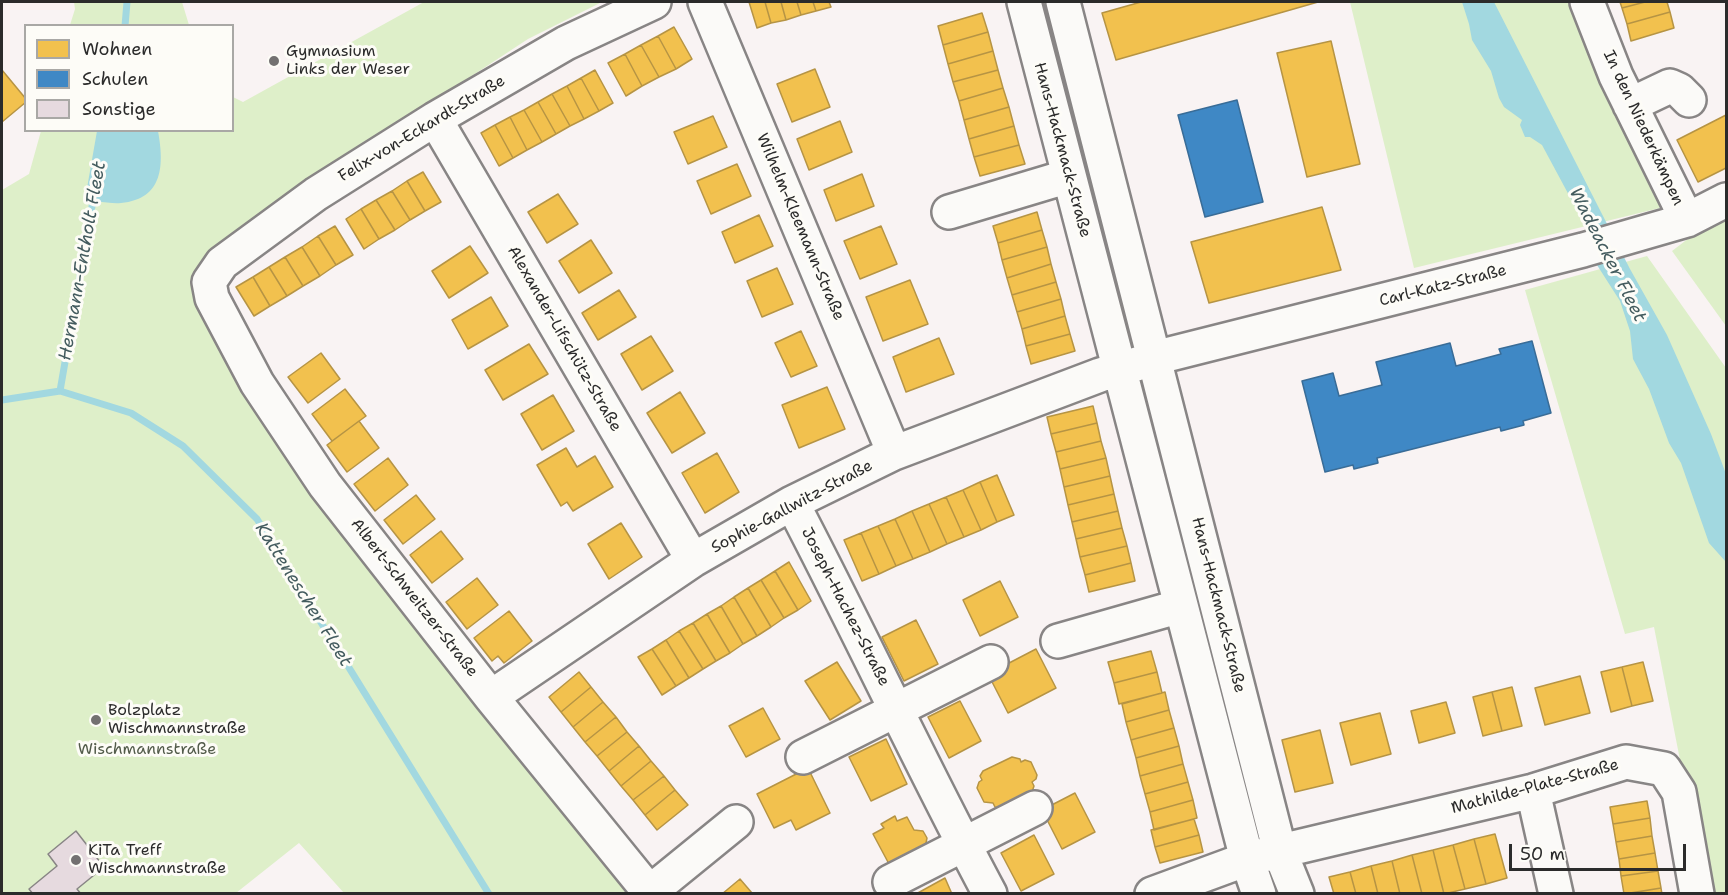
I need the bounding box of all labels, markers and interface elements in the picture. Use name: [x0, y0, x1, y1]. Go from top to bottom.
legend: [24, 24, 234, 132]
text: Wohnen: [82, 37, 152, 61]
place label: Gymnasium Links der Weser: [286, 42, 410, 80]
street label: In den Niederkämpen: [1599, 47, 1687, 209]
marker: Gymnasium Links der Weser: [267, 54, 281, 68]
street label: Hans-Hackmack-Straße: [1029, 60, 1095, 240]
text: Schulen: [82, 67, 148, 91]
street label: Felix-von-Eckardt-Straße: [335, 72, 509, 186]
text: Sonstige: [82, 97, 156, 121]
street label: Wilhelm-Kleemann-Straße: [752, 131, 848, 323]
water label: Hermann-Entholt Fleet: [55, 160, 111, 362]
water label: Wadeacker Fleet: [1564, 184, 1650, 326]
street label: Alexander-Lifschütz-Straße: [503, 243, 625, 435]
street label: Carl-Katz-Straße: [1377, 261, 1509, 311]
street label: Sophie-Gallwitz-Straße: [708, 456, 876, 558]
street label: Albert-Schweitzer-Straße: [346, 515, 482, 681]
street label: Hans-Hackmack-Straße: [1187, 515, 1249, 695]
water label: Kattenescher Fleet: [250, 519, 356, 671]
street label: Joseph-Hachez-Straße: [797, 525, 893, 689]
place label: Bolzplatz Wischmannstraße: [108, 701, 246, 739]
marker: Bolzplatz Wischmannstraße: [89, 713, 103, 727]
park label: Wischmannstraße: [78, 740, 216, 760]
street label: Mathilde-Plate-Straße: [1449, 755, 1621, 819]
scale bar: [1512, 832, 1689, 870]
place label: KiTa Treff Wischmannstraße: [88, 841, 226, 879]
text: 50 m: [1520, 842, 1565, 866]
marker: KiTa Treff Wischmannstraße: [69, 853, 83, 867]

